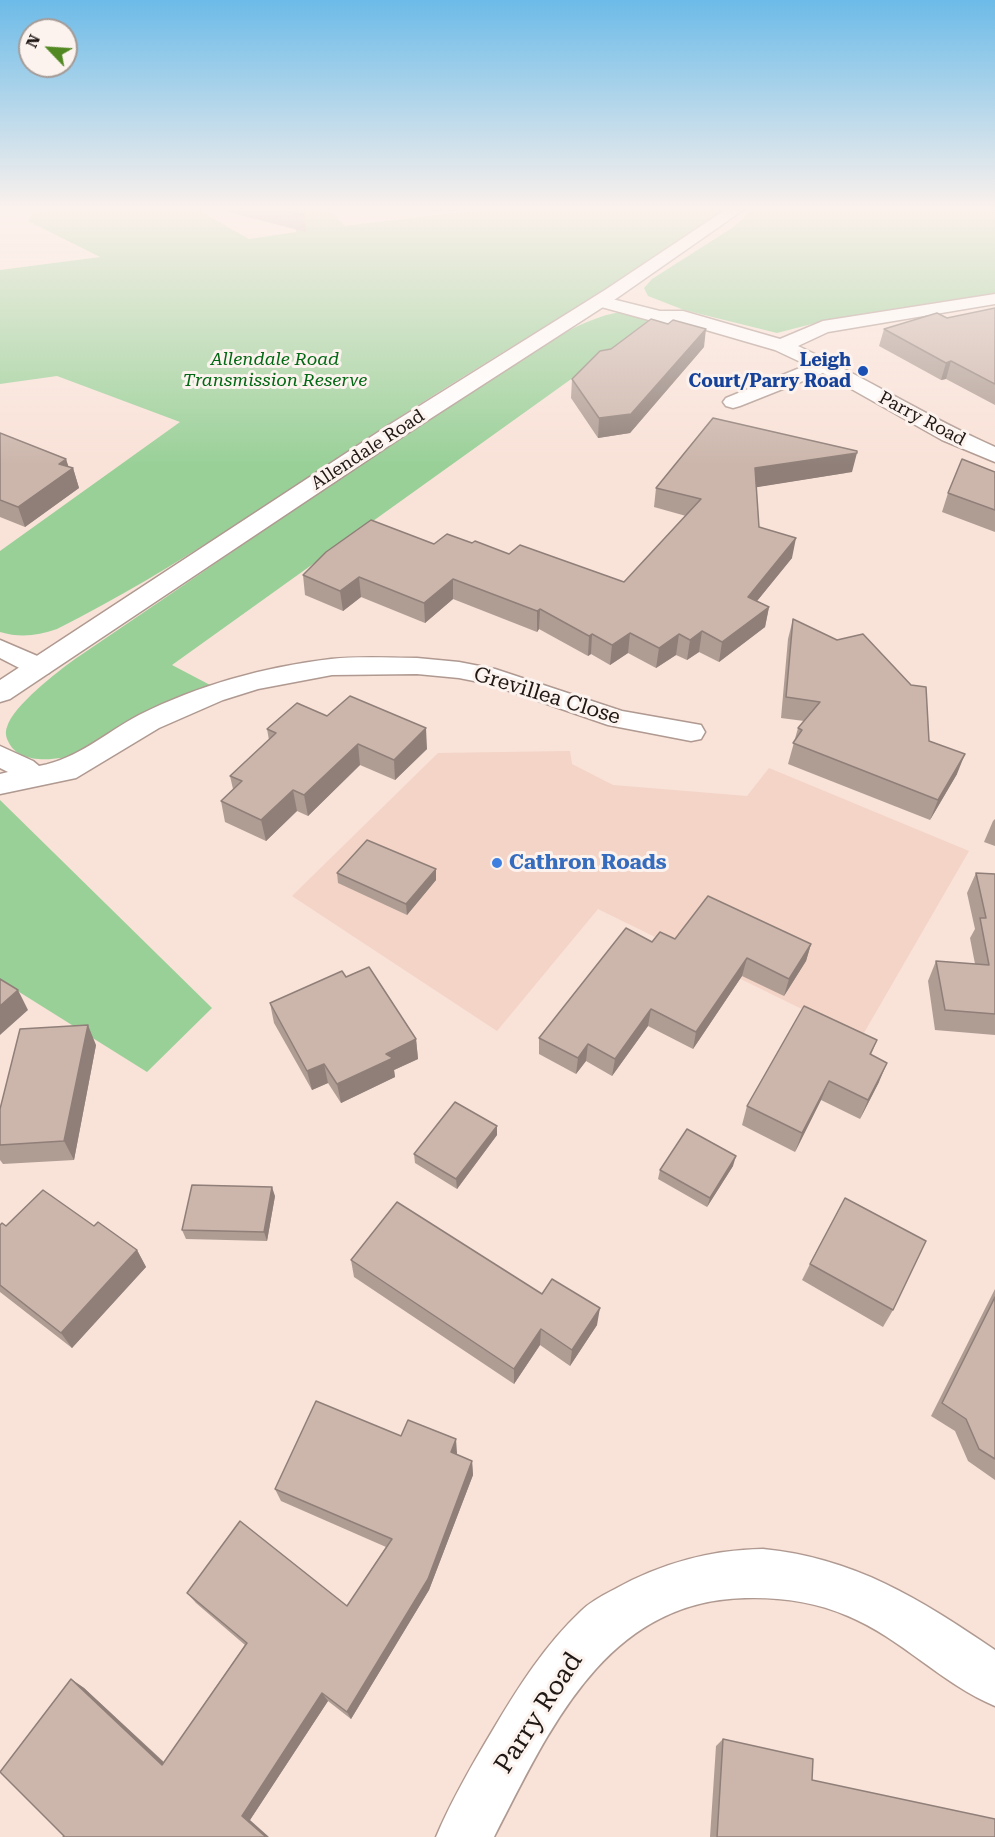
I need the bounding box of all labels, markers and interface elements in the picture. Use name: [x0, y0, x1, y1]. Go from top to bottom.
north arrow: [18, 18, 78, 78]
text: N: [22, 31, 44, 51]
park label: Allendale Road Transmission Reserve: [183, 349, 367, 392]
place label: Leigh Court/Parry Road: [689, 350, 851, 392]
marker: Leigh Court/Parry Road: [856, 364, 870, 378]
street label: Parry Road: [875, 387, 969, 451]
street label: Allendale Road: [307, 405, 429, 495]
street label: Grevillea Close: [471, 662, 623, 730]
place label: Cathron Roads: [509, 850, 667, 876]
marker: Cathron Roads: [490, 856, 504, 870]
street label: Parry Road: [488, 1647, 590, 1779]

